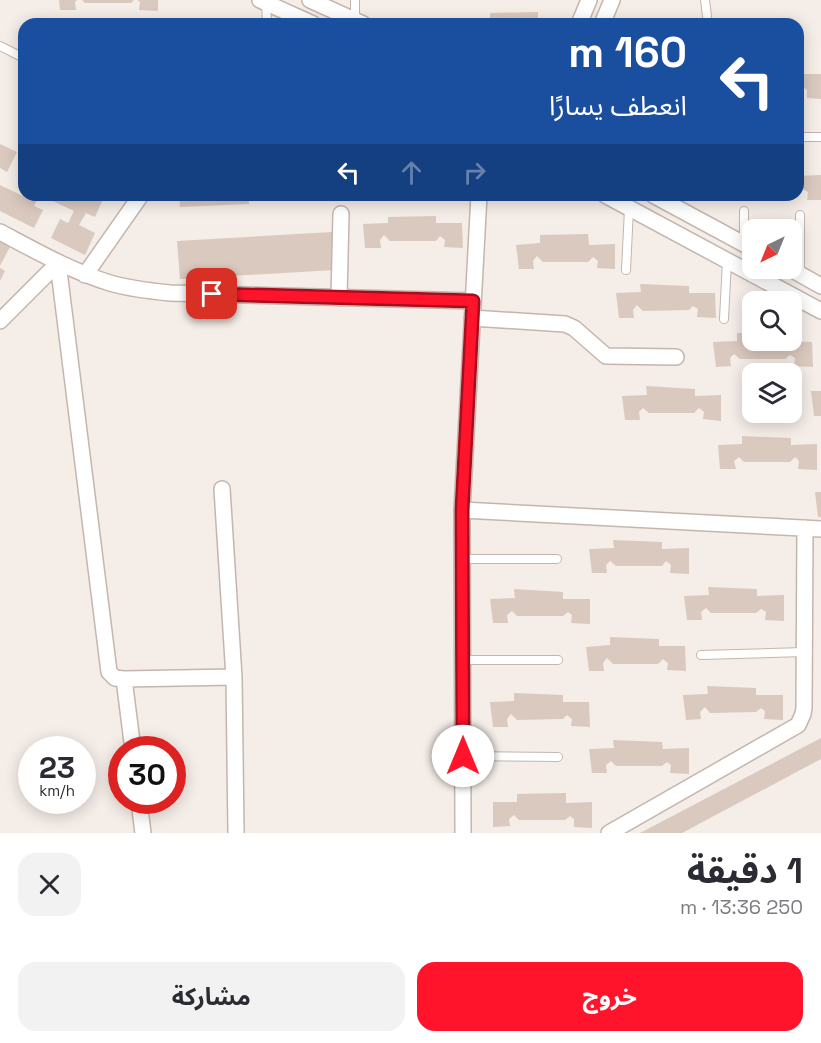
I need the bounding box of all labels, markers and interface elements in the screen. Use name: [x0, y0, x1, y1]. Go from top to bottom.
text: 160 m: [568, 26, 687, 79]
icon: left: [708, 42, 786, 120]
text: انعطف يسارًا: [549, 88, 687, 123]
icon: left: [332, 156, 365, 189]
icon: ahead: [395, 156, 428, 189]
icon: right: [458, 156, 491, 189]
north arrow: [742, 219, 802, 279]
map controls: [742, 219, 802, 423]
pin: [186, 268, 237, 319]
icon: arrive: [195, 277, 228, 310]
button: search: [742, 291, 802, 351]
button: layers: [742, 363, 802, 423]
position arrow: [431, 724, 495, 788]
speed limit sign: 30: [108, 736, 186, 814]
text: 23: [39, 748, 75, 787]
text: km/h: [39, 781, 75, 800]
text: 1 دقيقة: [687, 848, 803, 894]
button: close: [18, 853, 81, 916]
text: 250 m · 13:36: [680, 894, 803, 920]
button: مشاركة: [18, 962, 405, 1031]
button: خروج: [417, 962, 803, 1031]

